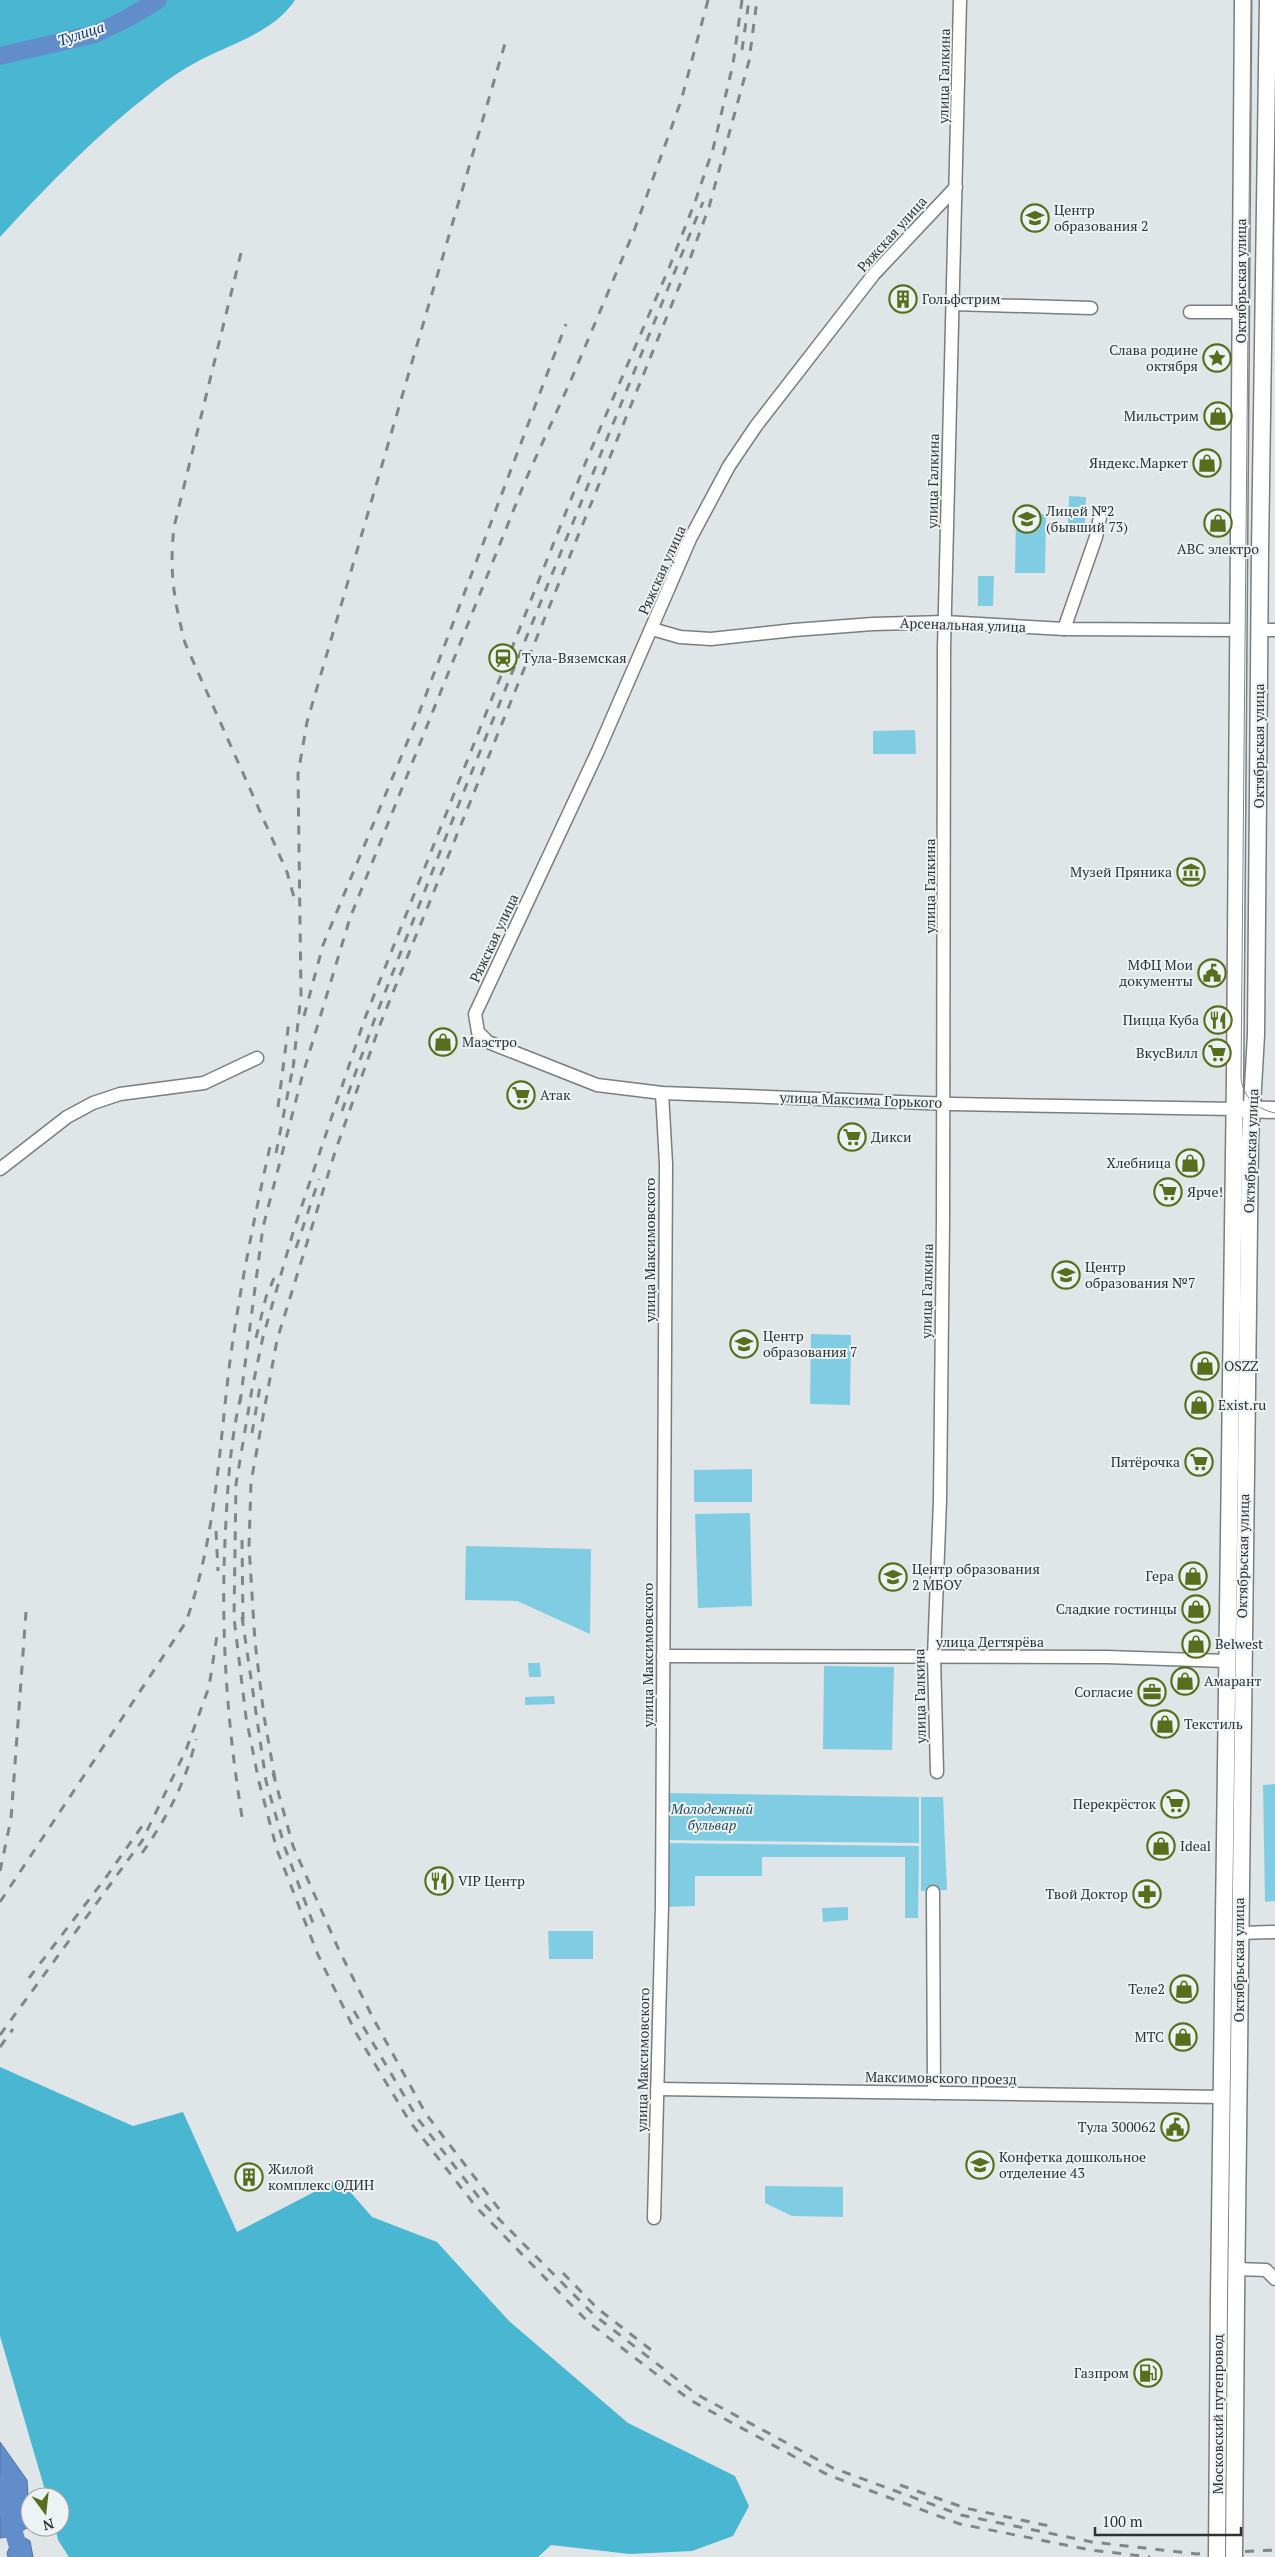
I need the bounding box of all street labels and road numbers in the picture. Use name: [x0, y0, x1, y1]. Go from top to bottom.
street label: улица Галкина: [933, 28, 954, 125]
street label: Ряжская улица: [853, 192, 931, 276]
street label: Октябрьская улица: [1231, 219, 1250, 343]
street label: улица Галкина: [922, 433, 943, 530]
street label: Ряжская улица: [633, 522, 690, 617]
street label: Арсенальная улица: [900, 613, 1026, 636]
street label: Октябрьская улица: [1249, 684, 1268, 808]
street label: улица Галкина: [920, 838, 939, 935]
street label: Ряжская улица: [465, 890, 522, 985]
street label: улица Максима Горького: [778, 1087, 943, 1112]
street label: Октябрьская улица: [1239, 1088, 1262, 1214]
street label: улица Максимовского: [640, 1177, 659, 1323]
street label: улица Галкина: [916, 1243, 937, 1340]
street label: Октябрьская улица: [1232, 1493, 1253, 1619]
street label: улица Максимовского: [638, 1582, 657, 1728]
street label: улица Дегтярёва: [935, 1632, 1044, 1651]
street label: улица Галкина: [909, 1648, 930, 1745]
street label: Октябрьская улица: [1229, 1898, 1248, 2022]
street label: улица Максимовского: [632, 1987, 653, 2133]
street label: Максимовского проезд: [865, 2067, 1017, 2088]
street label: Московский путепровод: [1208, 2334, 1227, 2494]

